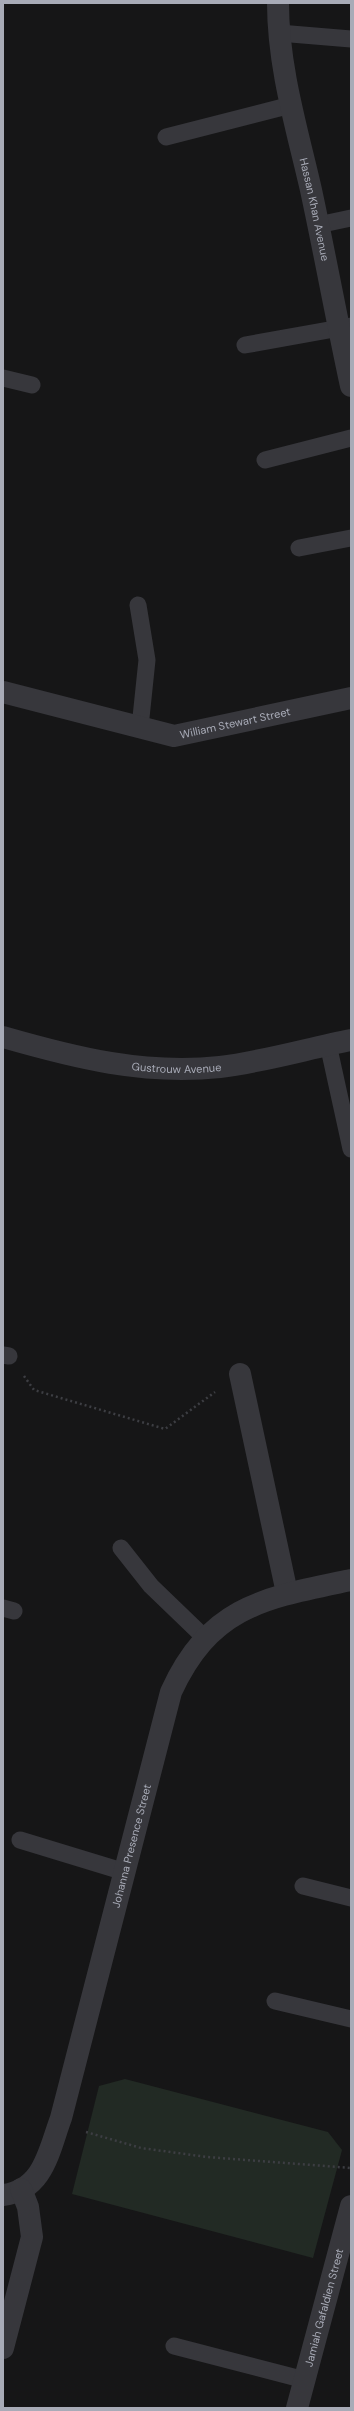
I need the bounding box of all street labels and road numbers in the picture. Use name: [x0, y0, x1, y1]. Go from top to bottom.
street label: Hassan Khan Avenue: [297, 156, 332, 262]
street label: William Stewart Street: [178, 704, 292, 742]
street label: Gustrouw Avenue: [131, 1059, 222, 1076]
street label: Johanna Presence Street: [109, 1783, 154, 1909]
street label: Jamiah Gafaldien Street: [301, 2247, 346, 2368]

